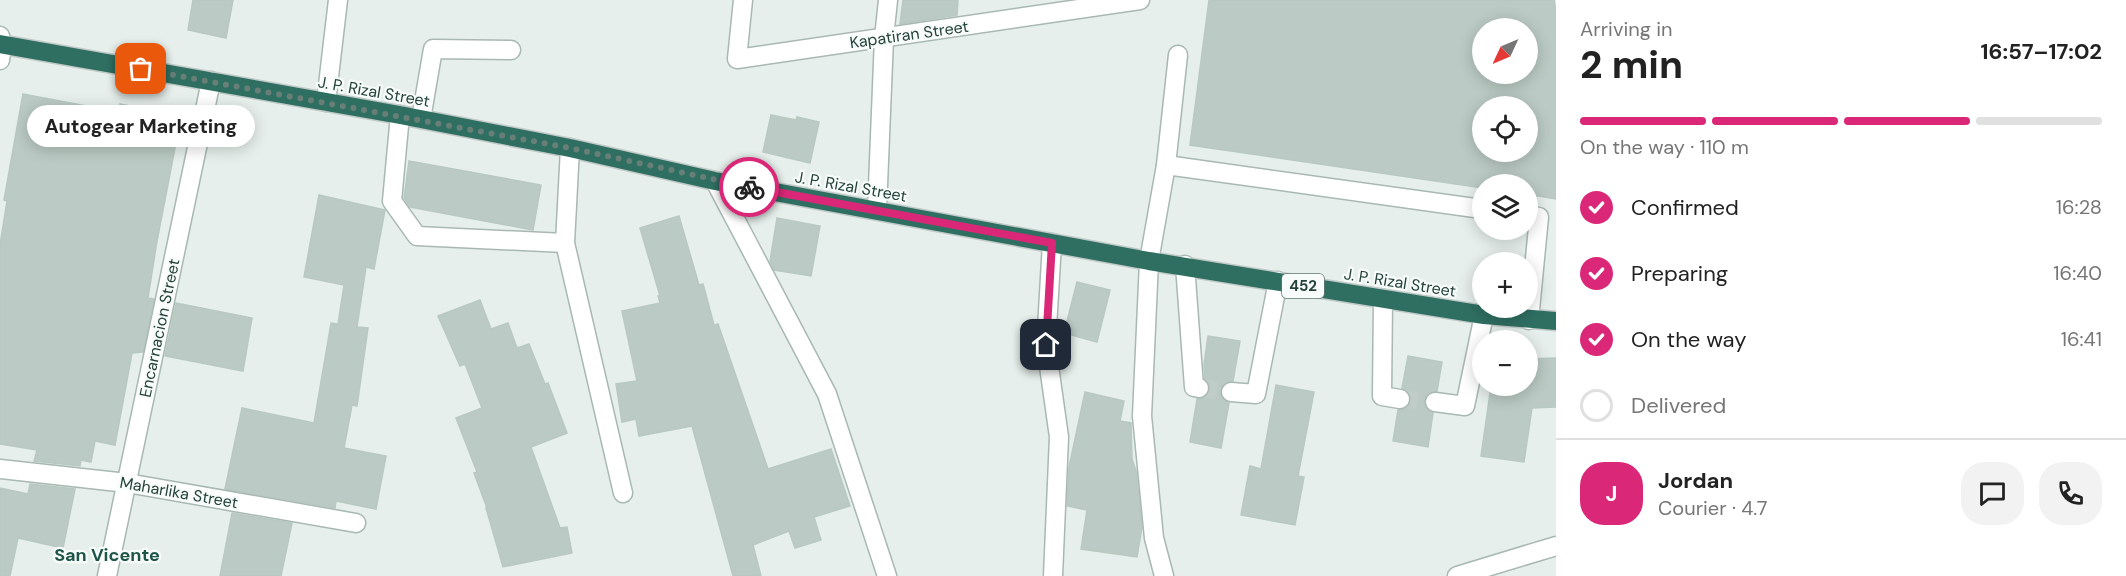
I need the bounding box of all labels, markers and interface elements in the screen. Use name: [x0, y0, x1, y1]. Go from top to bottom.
street label: Kapatiran Street: [848, 16, 970, 53]
text: Arriving in: [1580, 16, 1672, 42]
north arrow: [1472, 18, 1538, 84]
map controls: [1472, 18, 1538, 396]
text: 16:57–17:02: [1981, 37, 2102, 66]
text: 2 min: [1580, 39, 1683, 90]
pin: [115, 43, 166, 94]
icon: bag: [124, 52, 157, 85]
street label: J. P. Rizal Street: [316, 71, 432, 112]
button: locate: [1472, 96, 1538, 162]
callout: Autogear Marketing: [27, 105, 255, 147]
text: Autogear Marketing: [44, 113, 238, 139]
text: On the way · 110 m: [1580, 134, 1749, 160]
courier: [719, 157, 779, 217]
street label: J. P. Rizal Street: [793, 166, 909, 207]
icon: bike: [733, 171, 766, 204]
button: layers: [1472, 174, 1538, 240]
icon: check: [1580, 191, 1613, 224]
text: Confirmed: [1631, 193, 1739, 222]
text: 16:28: [2056, 194, 2102, 220]
button: +: [1472, 252, 1538, 318]
street label: Encarnacion Street: [135, 257, 184, 399]
icon: check: [1580, 257, 1613, 290]
text: Preparing: [1631, 259, 1728, 288]
text: 16:40: [2053, 260, 2102, 286]
street label: J. P. Rizal Street: [1342, 263, 1457, 302]
road number: 452: [1282, 274, 1324, 298]
pin: [1020, 319, 1071, 370]
icon: check: [1580, 323, 1613, 356]
text: On the way: [1631, 325, 1746, 354]
text: 16:41: [2061, 326, 2102, 352]
icon: home: [1029, 328, 1062, 361]
button: −: [1472, 330, 1538, 396]
text: Delivered: [1631, 391, 1726, 420]
button: chat: [1961, 462, 2024, 525]
button: phone: [2039, 462, 2102, 525]
text: Jordan: [1658, 466, 1733, 495]
street label: Maharlika Street: [118, 472, 240, 513]
text: J: [1606, 479, 1617, 508]
text: Courier · 4.7: [1658, 495, 1767, 521]
district label: San Vicente: [54, 543, 160, 567]

